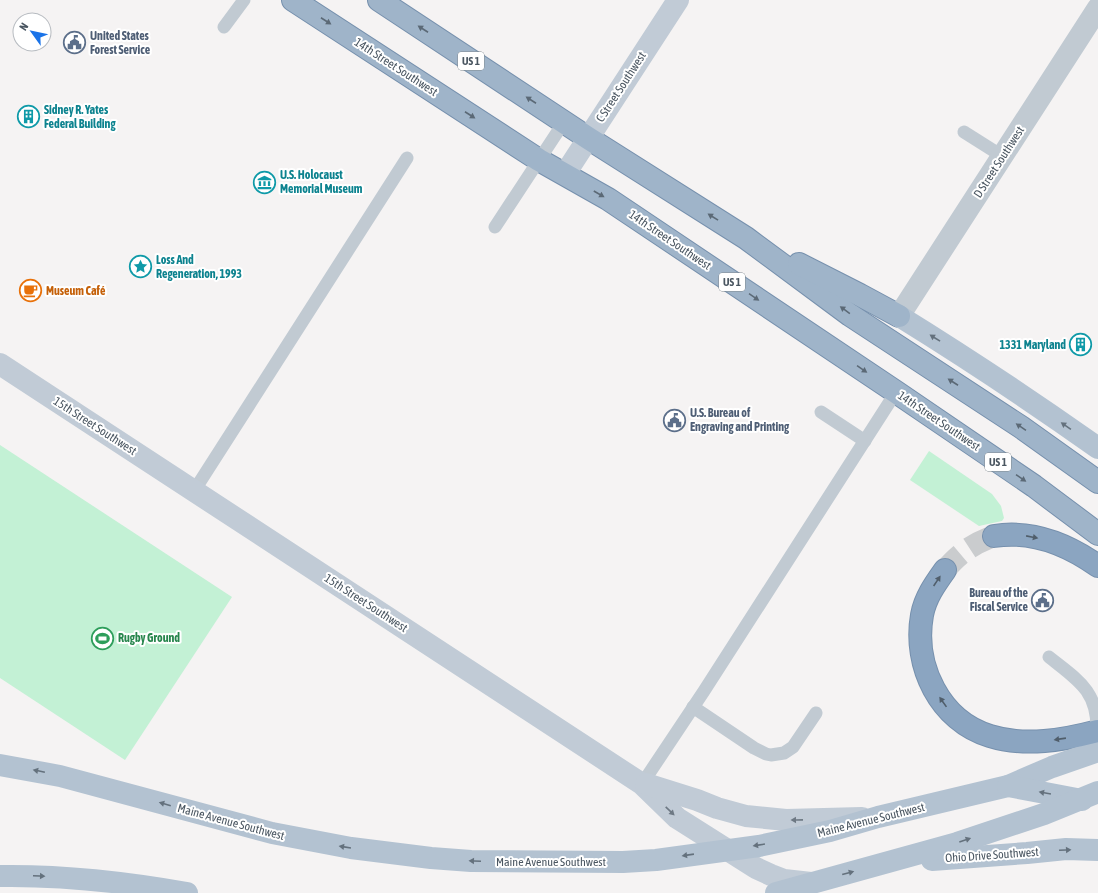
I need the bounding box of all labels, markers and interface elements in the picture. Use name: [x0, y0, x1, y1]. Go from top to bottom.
north arrow: [12, 12, 52, 52]
one-way arrow: [321, 17, 331, 25]
text: N: [17, 21, 30, 33]
one-way arrow: [418, 25, 428, 33]
place label: United States Forest Service: [90, 29, 151, 57]
public building icon: United States Forest Service: [61, 30, 87, 56]
street label: 14th Street Southwest: [352, 35, 441, 99]
street label: C Street Southwest: [593, 49, 649, 125]
road number: US 1: [458, 52, 484, 70]
one-way arrow: [526, 97, 537, 104]
place label: Sidney R. Yates Federal Building: [44, 103, 116, 131]
building icon: Sidney R. Yates Federal Building: [16, 104, 42, 130]
one-way arrow: [464, 111, 476, 118]
street label: D Street Southwest: [971, 123, 1028, 200]
place label: U.S. Holocaust Memorial Museum: [280, 168, 363, 196]
museum icon: U.S. Holocaust Memorial Museum: [251, 169, 277, 195]
one-way arrow: [593, 190, 605, 197]
street label: 14th Street Southwest: [626, 207, 714, 273]
one-way arrow: [708, 214, 719, 221]
place label: Loss And Regeneration, 1993: [156, 253, 242, 281]
place icon: Loss And Regeneration, 1993: [127, 254, 153, 280]
road number: US 1: [719, 273, 745, 291]
cafe icon: Museum Café: [17, 278, 43, 304]
place label: Museum Café: [46, 284, 106, 298]
one-way arrow: [749, 293, 759, 301]
one-way arrow: [839, 306, 850, 315]
building icon: 1331 Maryland: [1068, 332, 1094, 358]
one-way arrow: [929, 335, 941, 342]
place label: 1331 Maryland: [999, 338, 1066, 352]
one-way arrow: [857, 365, 867, 373]
one-way arrow: [948, 378, 958, 386]
street label: 14th Street Southwest: [895, 388, 983, 454]
street label: 15th Street Southwest: [51, 394, 140, 458]
place label: U.S. Bureau of Engraving and Printing: [690, 406, 790, 434]
public building icon: U.S. Bureau of Engraving and Printing: [661, 407, 687, 433]
one-way arrow: [1061, 422, 1071, 430]
one-way arrow: [1016, 423, 1026, 431]
road number: US 1: [985, 453, 1011, 471]
one-way arrow: [1016, 474, 1026, 482]
one-way arrow: [1026, 534, 1038, 540]
street label: 15th Street Southwest: [322, 571, 411, 635]
one-way arrow: [933, 576, 941, 586]
place label: Bureau of the Fiscal Service: [969, 586, 1029, 614]
public building icon: Bureau of the Fiscal Service: [1030, 587, 1056, 613]
sports icon: Rugby Ground: [90, 625, 116, 651]
place label: Rugby Ground: [118, 631, 180, 645]
one-way arrow: [939, 697, 947, 707]
one-way arrow: [1054, 736, 1066, 742]
one-way arrow: [33, 768, 45, 774]
one-way arrow: [1038, 790, 1051, 796]
street label: Maine Avenue Southwest: [816, 800, 927, 840]
one-way arrow: [158, 801, 170, 807]
street label: Maine Avenue Southwest: [176, 801, 287, 843]
one-way arrow: [665, 806, 675, 816]
one-way arrow: [790, 817, 803, 823]
one-way arrow: [959, 837, 971, 843]
one-way arrow: [753, 843, 765, 849]
one-way arrow: [339, 844, 352, 850]
street label: Ohio Drive Southwest: [945, 845, 1040, 865]
one-way arrow: [1059, 846, 1071, 853]
one-way arrow: [682, 852, 694, 858]
street label: Maine Avenue Southwest: [496, 855, 607, 869]
one-way arrow: [469, 858, 481, 865]
one-way arrow: [842, 870, 854, 876]
one-way arrow: [33, 872, 45, 879]

